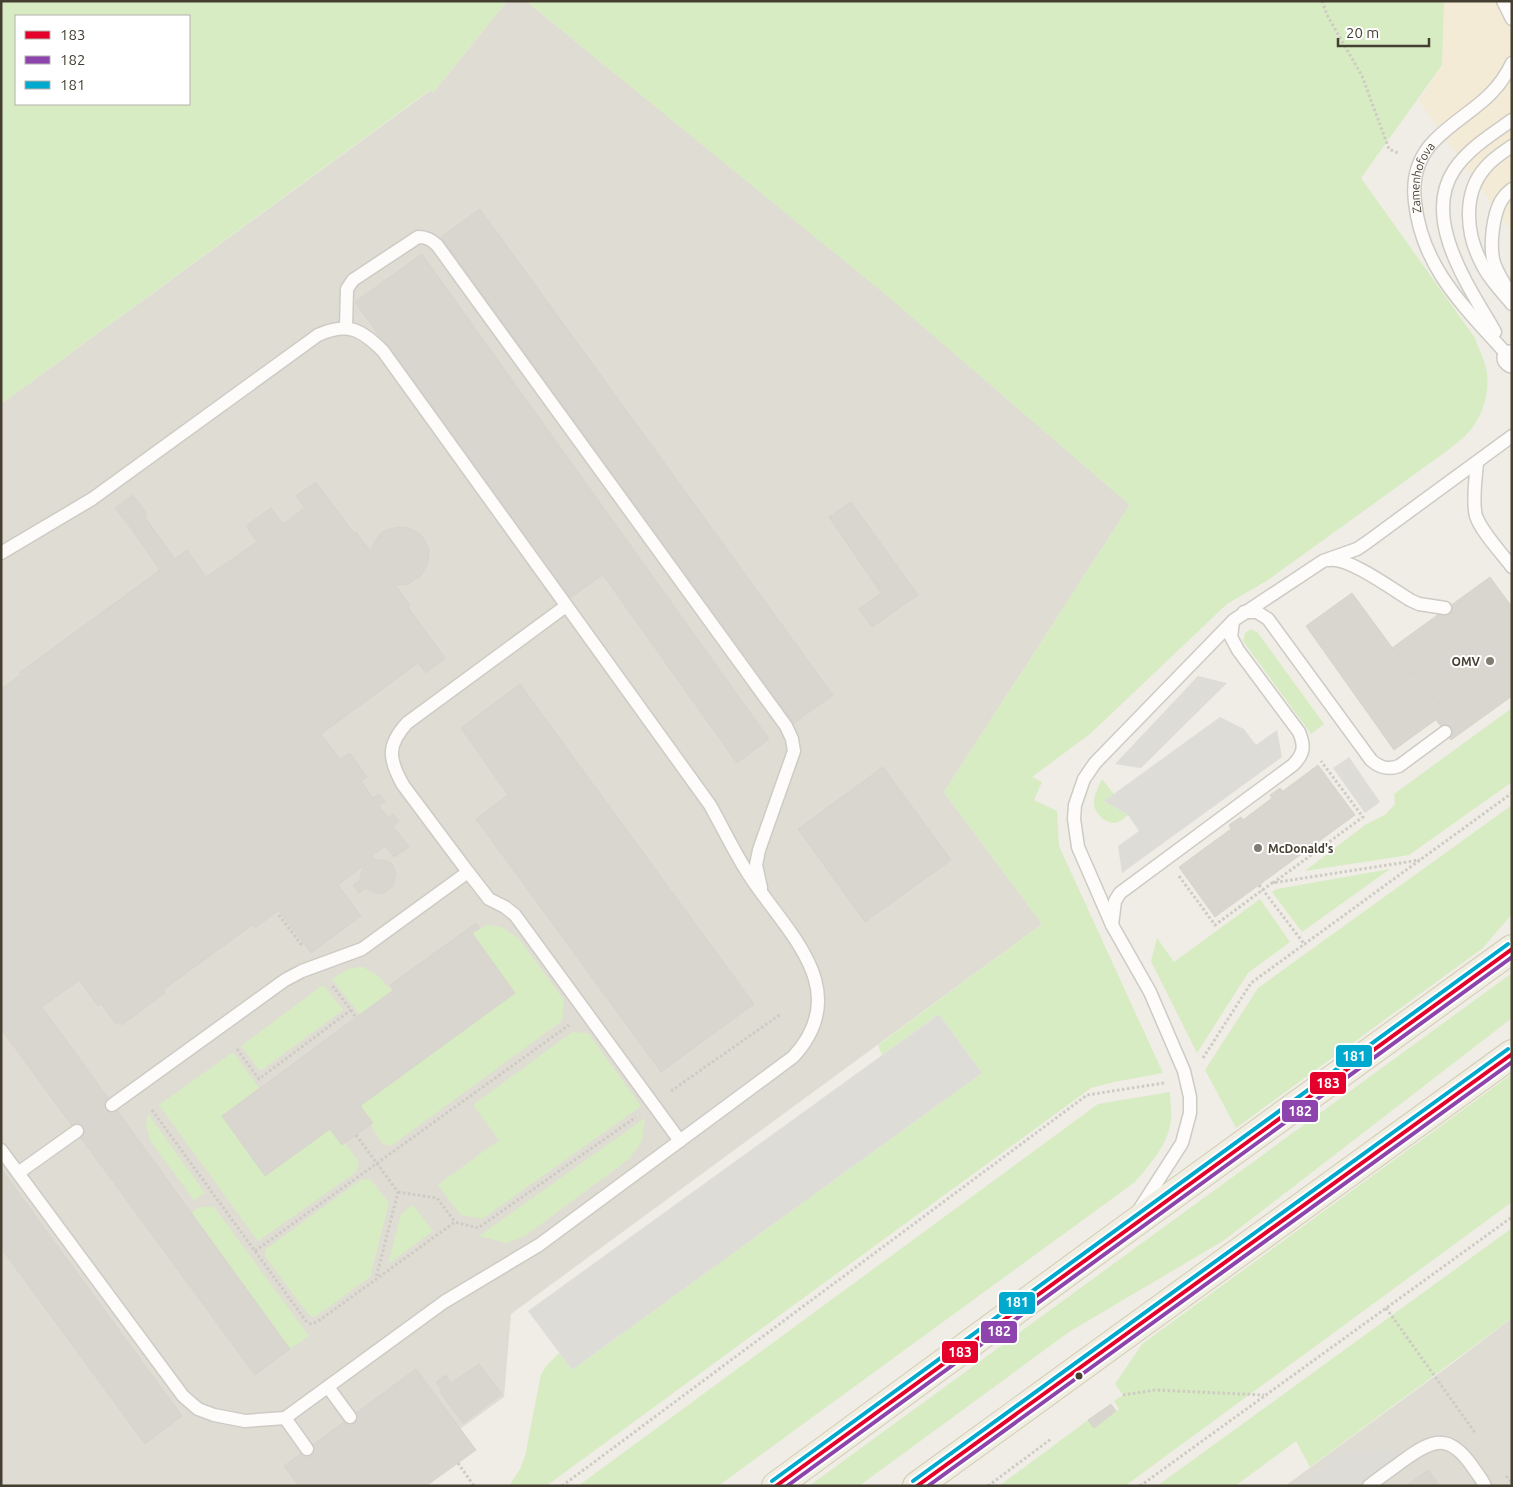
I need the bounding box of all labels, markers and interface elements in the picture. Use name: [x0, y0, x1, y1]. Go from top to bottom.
legend: [15, 15, 190, 105]
scale bar: [1338, 15, 1429, 47]
text: 20 m: [1346, 24, 1379, 41]
text: 183: [60, 26, 85, 43]
text: 182: [60, 51, 85, 68]
text: 181: [60, 76, 85, 93]
street label: Zamenhofova: [1408, 139, 1437, 214]
place label: OMV: [1451, 655, 1481, 668]
marker: OMV: [1484, 655, 1496, 667]
marker: McDonald's: [1252, 842, 1264, 854]
place label: McDonald's: [1268, 842, 1334, 855]
line badge: 181: [1335, 1044, 1373, 1068]
text: 181: [1342, 1048, 1366, 1064]
line badge: 183: [1309, 1071, 1347, 1095]
text: 183: [1316, 1075, 1340, 1091]
line badge: 182: [1281, 1099, 1319, 1123]
text: 182: [1288, 1103, 1312, 1119]
line badge: 181: [998, 1291, 1036, 1315]
text: 181: [1005, 1294, 1029, 1310]
line badge: 182: [980, 1320, 1018, 1344]
text: 182: [987, 1323, 1011, 1339]
line badge: 183: [941, 1340, 979, 1364]
text: 183: [948, 1344, 972, 1360]
unlabelled marker: [1074, 1371, 1084, 1381]

